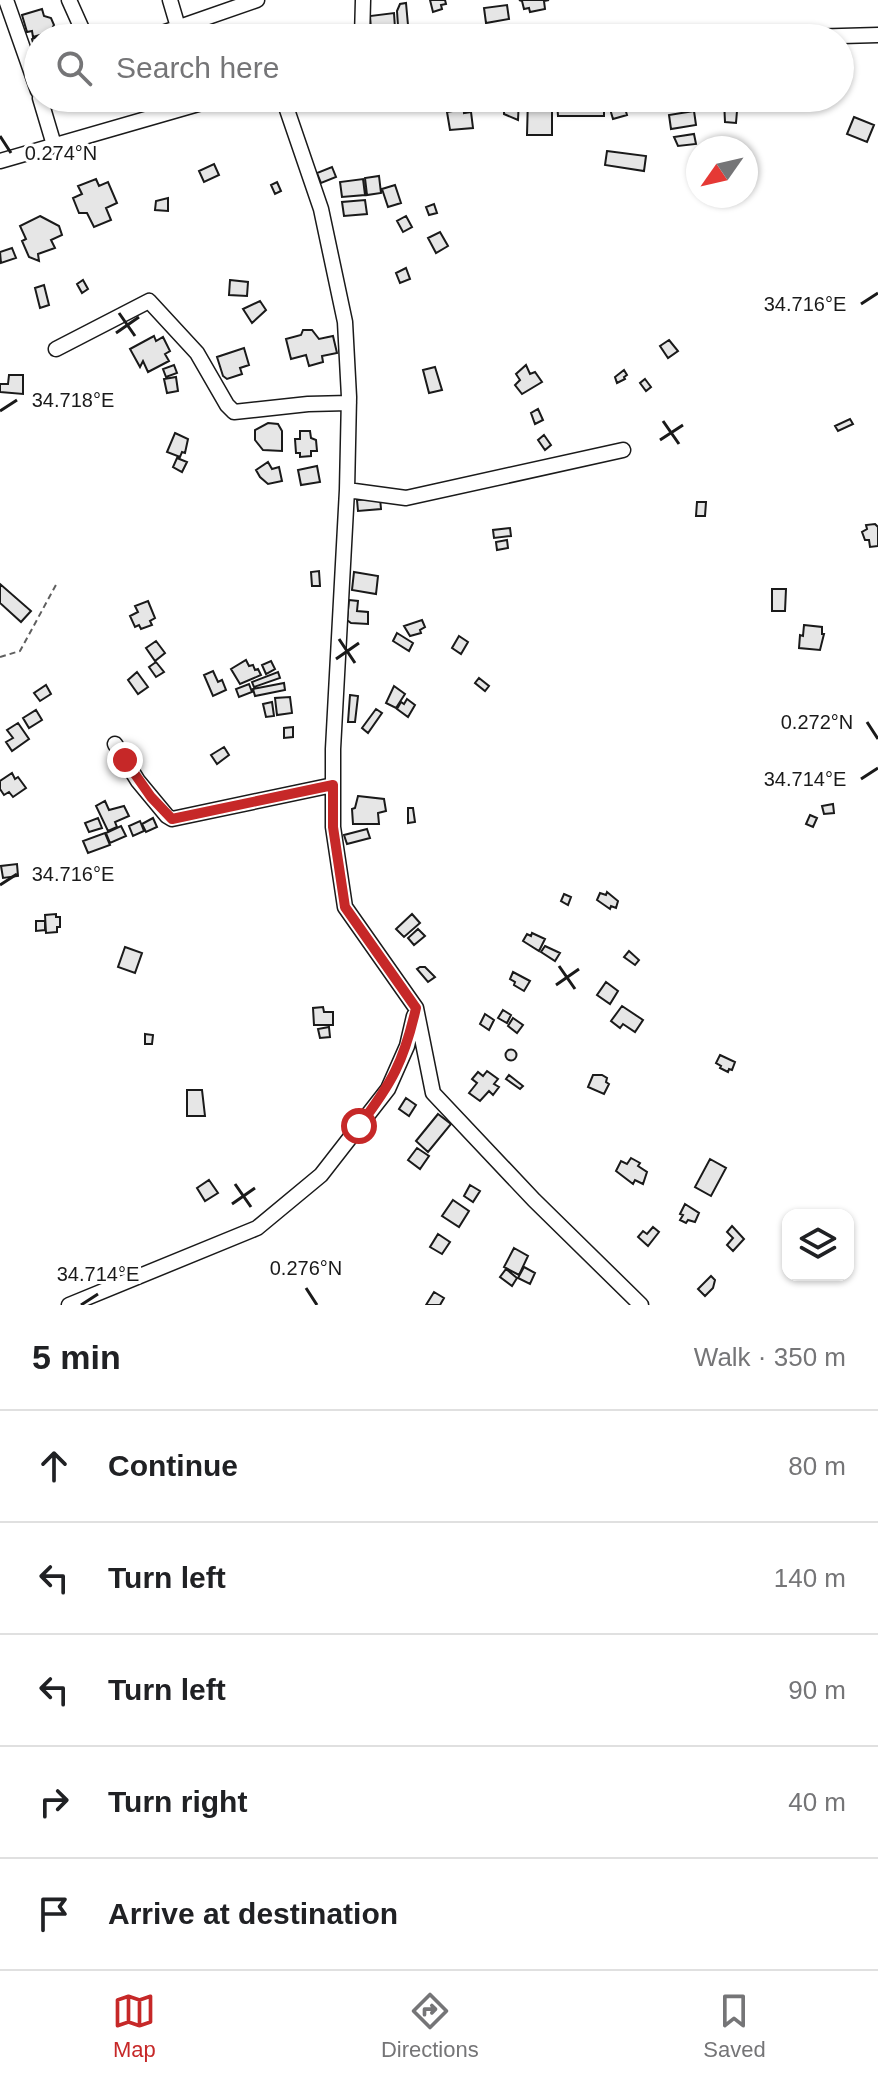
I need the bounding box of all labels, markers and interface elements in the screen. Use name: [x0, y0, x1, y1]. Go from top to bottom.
search box: [24, 24, 854, 112]
icon: search: [52, 46, 96, 90]
text: Search here: [116, 51, 279, 84]
north arrow: [686, 136, 758, 208]
text: 0.274°N: [25, 142, 97, 164]
text: 34.716°E: [764, 293, 846, 315]
text: 34.718°E: [32, 389, 114, 411]
text: 0.272°N: [781, 711, 853, 733]
route end: [107, 742, 143, 778]
text: 34.714°E: [764, 768, 846, 790]
text: 34.716°E: [32, 863, 114, 885]
route start: [341, 1108, 377, 1144]
map controls: [782, 1209, 854, 1281]
button: layers: [782, 1209, 854, 1281]
text: 0.276°N: [270, 1257, 342, 1279]
text: 34.714°E: [57, 1263, 139, 1285]
text: 5 min: [32, 1338, 121, 1376]
text: Walk · 350 m: [694, 1342, 846, 1372]
icon: ahead: [32, 1444, 76, 1488]
text: Continue: [108, 1449, 238, 1482]
text: 80 m: [788, 1451, 846, 1481]
icon: left: [32, 1556, 76, 1600]
text: Turn left: [108, 1561, 226, 1594]
text: 140 m: [774, 1563, 846, 1593]
icon: left: [32, 1668, 76, 1712]
text: Turn left: [108, 1673, 226, 1706]
text: 90 m: [788, 1675, 846, 1705]
icon: right: [32, 1780, 76, 1824]
text: Turn right: [108, 1785, 247, 1818]
text: 40 m: [788, 1787, 846, 1817]
icon: arrive: [32, 1892, 76, 1936]
text: Arrive at destination: [108, 1897, 398, 1930]
tab: Map: [112, 1989, 156, 2063]
tab: Directions: [381, 1989, 479, 2063]
tab: Saved: [703, 1989, 766, 2063]

